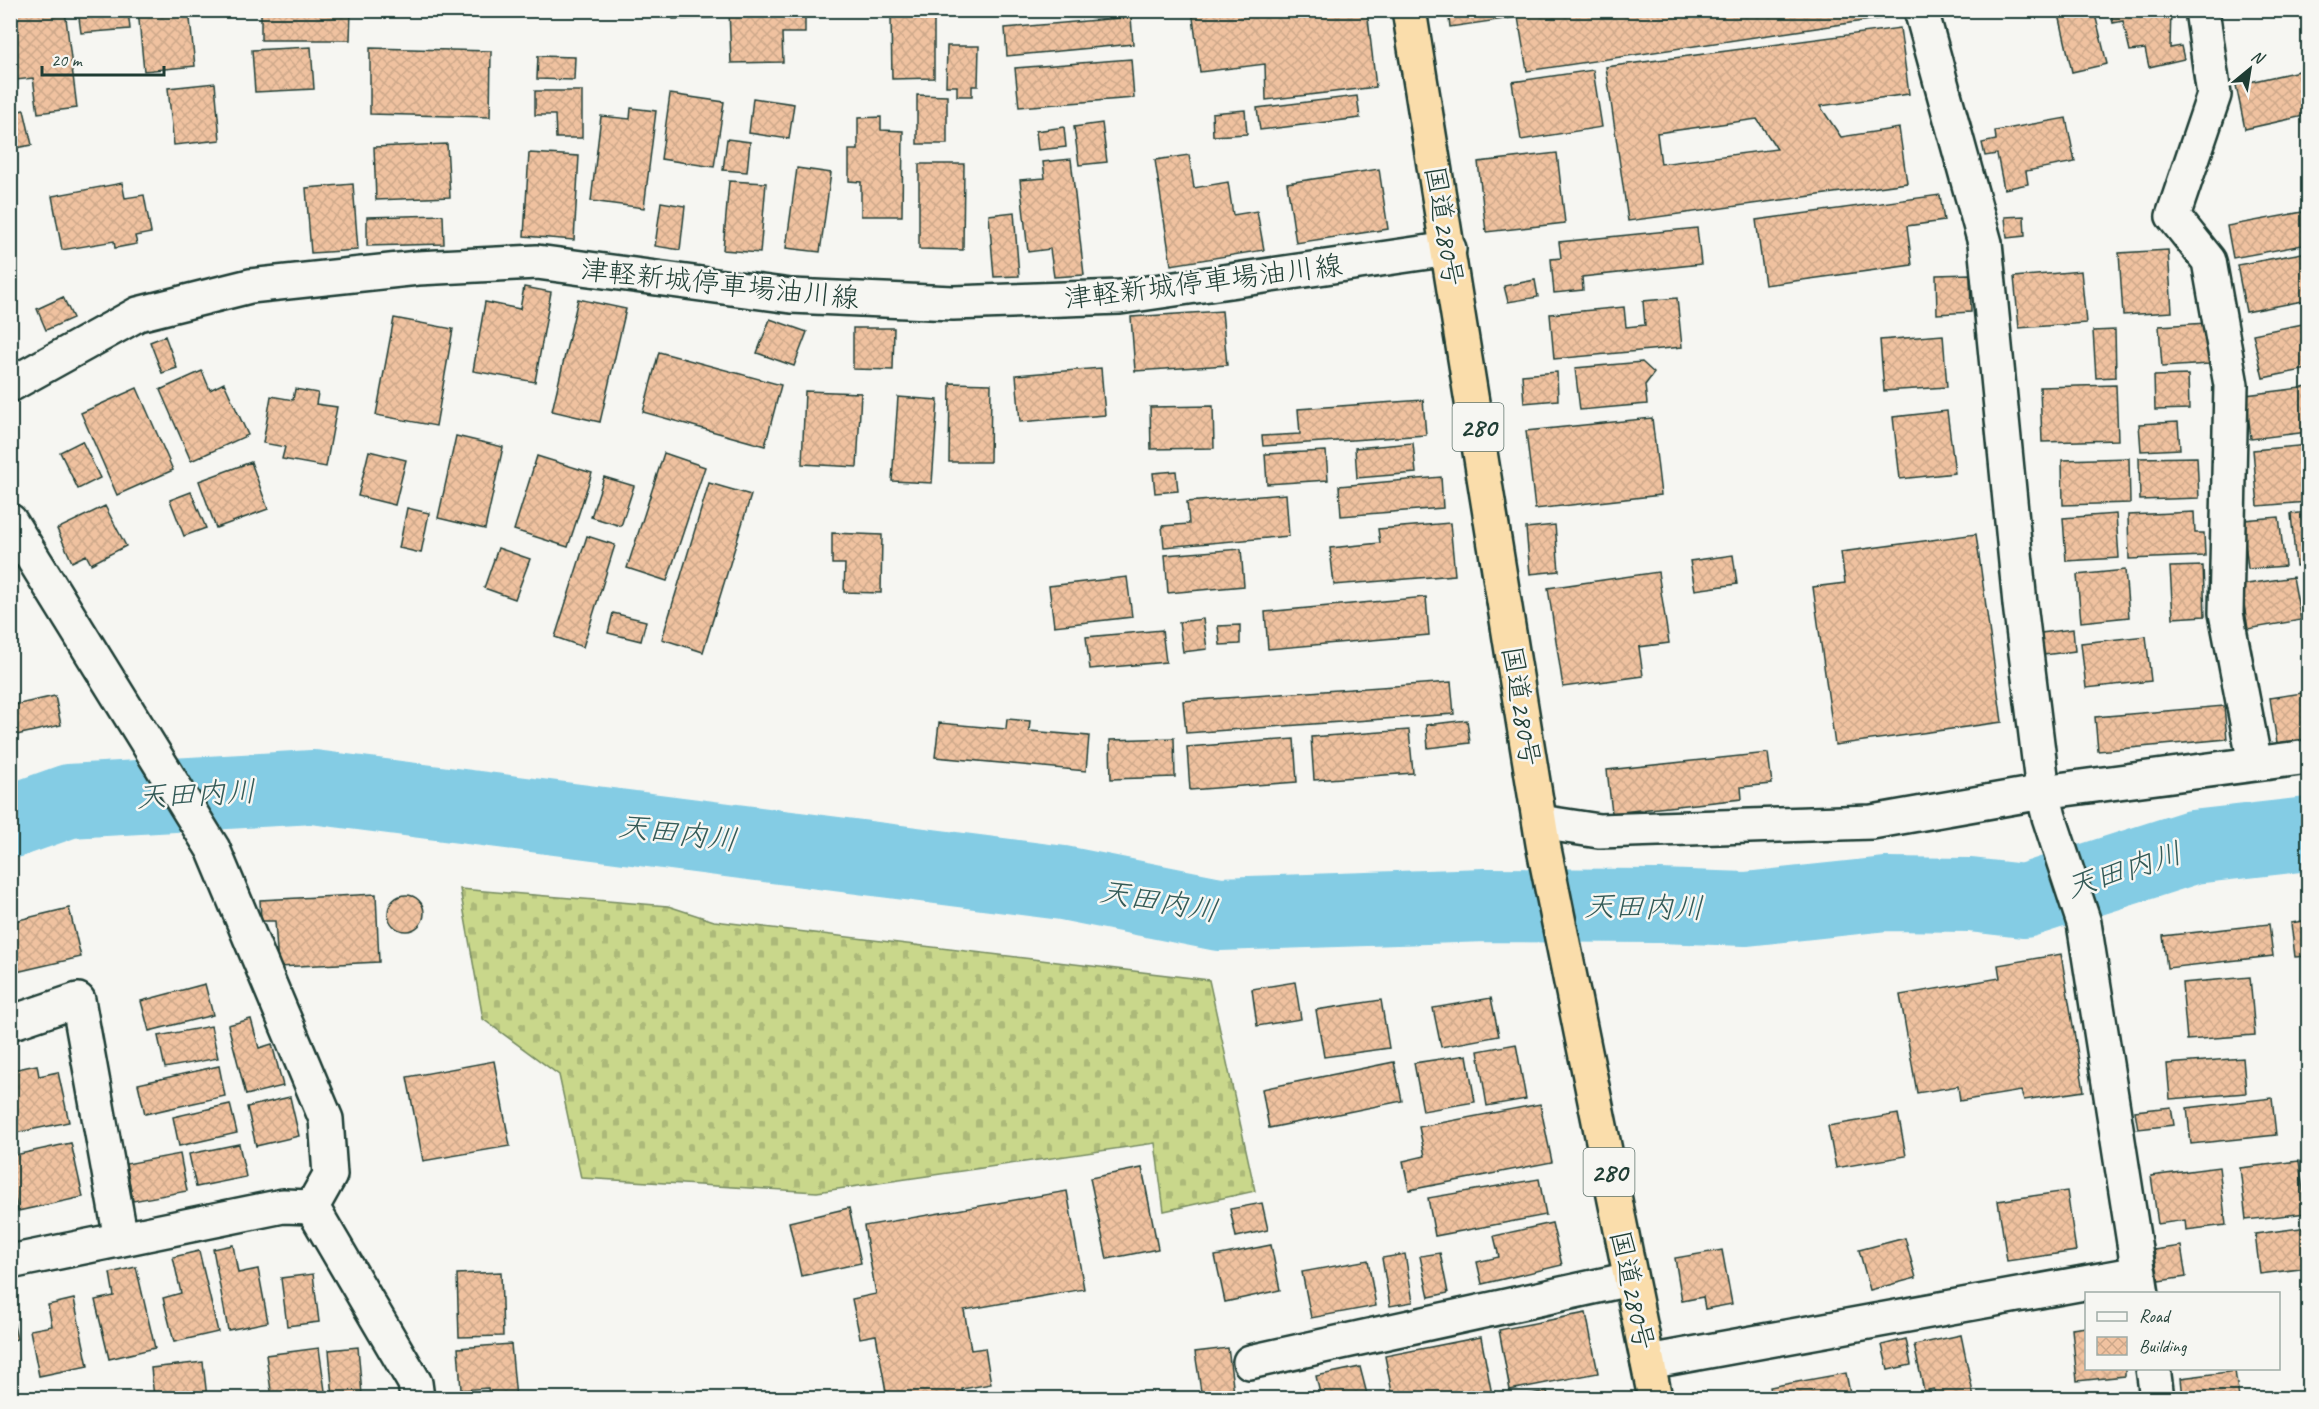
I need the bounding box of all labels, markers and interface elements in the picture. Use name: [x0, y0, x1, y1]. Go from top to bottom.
scale bar: [42, 39, 164, 77]
north arrow: [2220, 39, 2280, 99]
text: N: [2248, 46, 2269, 70]
text: 20 m: [51, 49, 84, 71]
street label: 国道280号: [1418, 163, 1471, 289]
street label: 津軽新城停車場油川線: [1062, 247, 1344, 316]
street label: 津軽新城停車場油川線: [579, 251, 861, 316]
road number: 280: [1452, 403, 1504, 451]
street label: 国道280号: [1495, 643, 1548, 769]
water label: 天田内川: [135, 772, 257, 816]
water label: 天田内川: [616, 807, 740, 859]
water label: 天田内川: [2061, 833, 2187, 907]
water label: 天田内川: [1097, 872, 1221, 930]
water label: 天田内川: [1584, 887, 1704, 927]
road number: 280: [1584, 1148, 1634, 1196]
street label: 国道280号: [1603, 1227, 1662, 1353]
legend: [2085, 1292, 2280, 1370]
text: Road: [2139, 1305, 2172, 1327]
text: Building: [2139, 1335, 2188, 1357]

